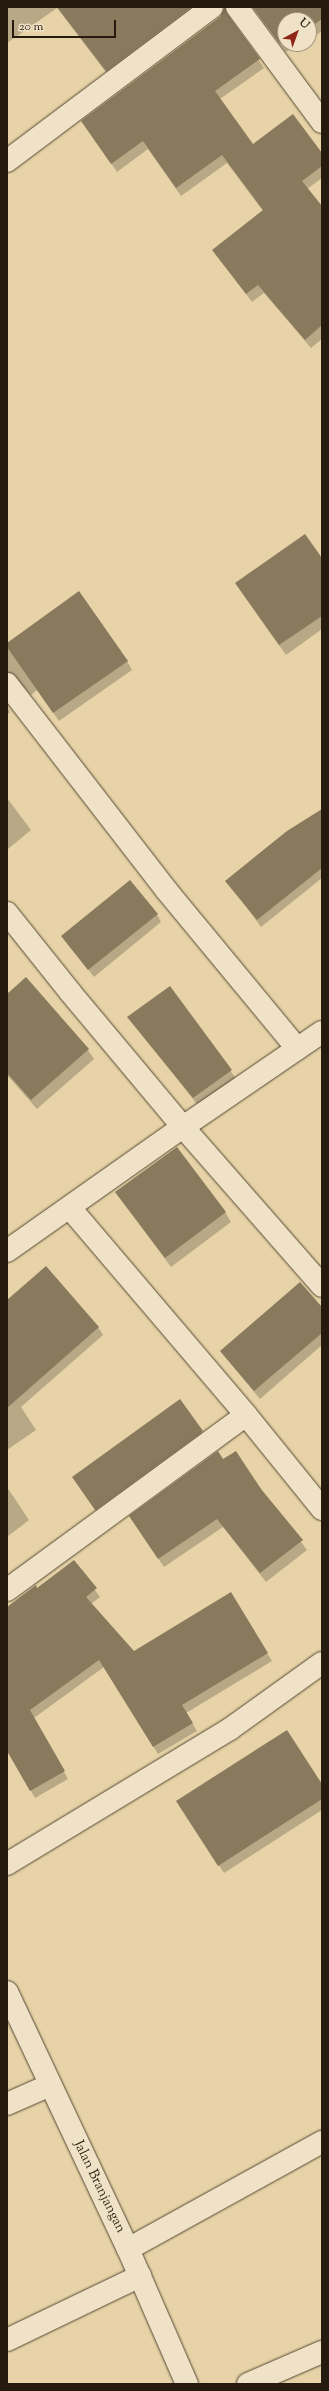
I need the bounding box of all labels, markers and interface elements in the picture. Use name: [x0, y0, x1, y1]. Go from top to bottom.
scale bar: [14, 12, 118, 38]
north arrow: [277, 12, 317, 52]
text: U: [296, 15, 313, 33]
text: 20 m: [19, 18, 43, 36]
street label: Jalan Branjangan: [69, 2138, 129, 2236]

